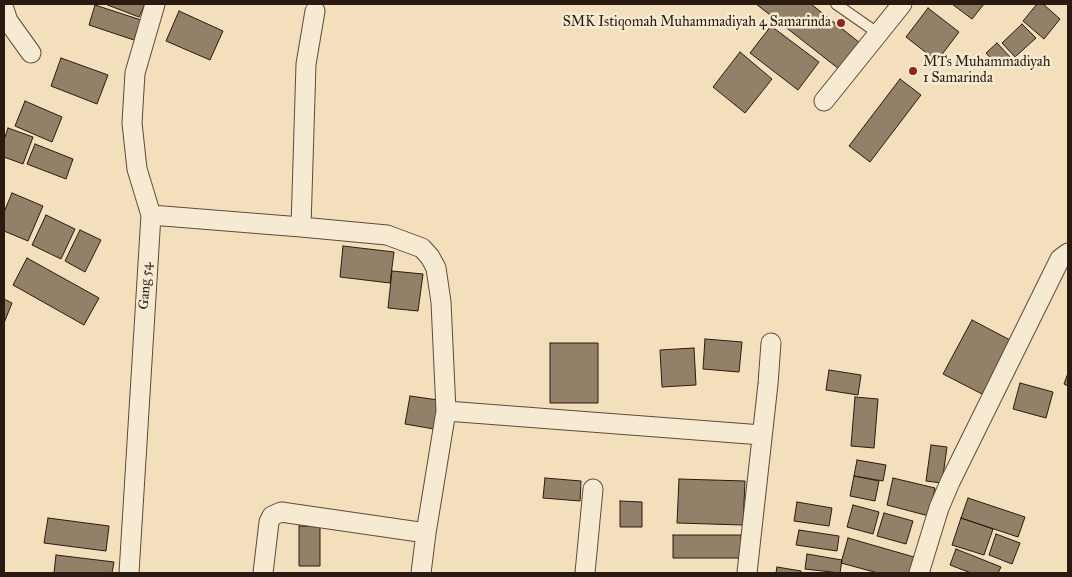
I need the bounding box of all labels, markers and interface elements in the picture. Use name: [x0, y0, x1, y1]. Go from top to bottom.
place label: SMK Istiqomah Muhammadiyah 4 Samarinda: [563, 15, 831, 31]
marker: SMK Istiqomah Muhammadiyah 4 Samarinda: [835, 17, 847, 29]
place label: MTs Muhammadiyah 1 Samarinda: [923, 55, 1050, 88]
marker: MTs Muhammadiyah 1 Samarinda: [907, 65, 919, 77]
street label: Gang 54: [136, 262, 156, 310]

